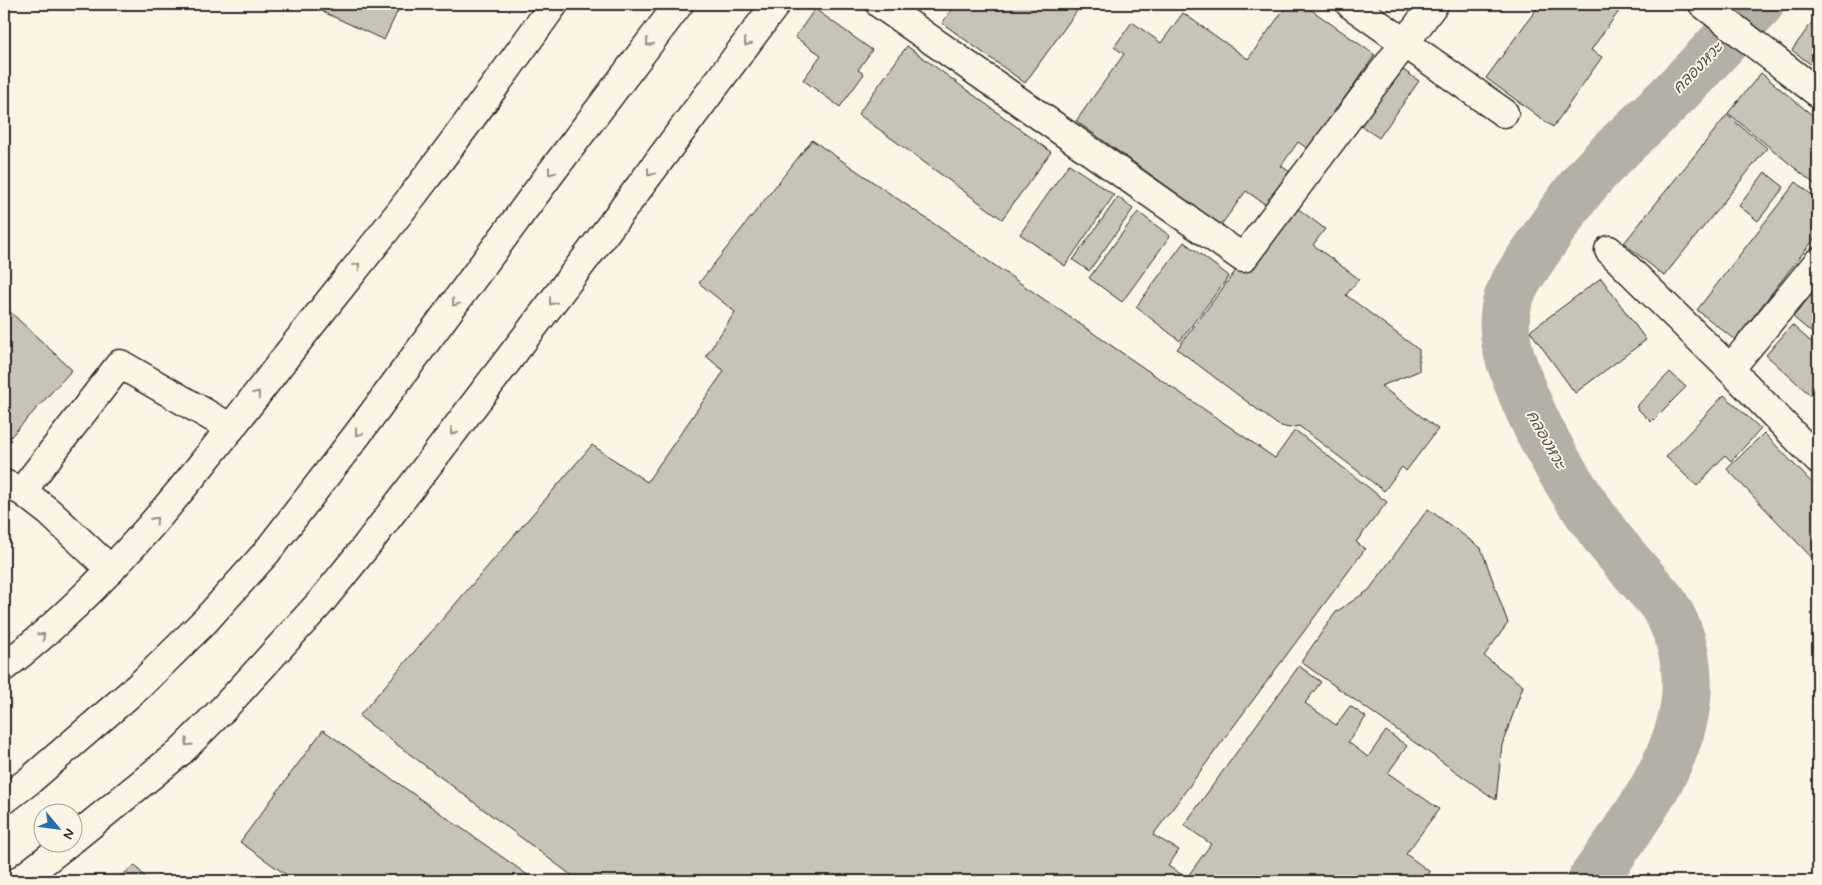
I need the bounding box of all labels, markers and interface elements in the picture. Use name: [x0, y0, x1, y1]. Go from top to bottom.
one-way arrow: [647, 37, 655, 46]
one-way arrow: [744, 37, 753, 47]
water label: คลองหวะ: [1668, 37, 1729, 98]
one-way arrow: [549, 166, 557, 175]
one-way arrow: [647, 167, 655, 176]
one-way arrow: [352, 262, 361, 271]
one-way arrow: [549, 296, 557, 305]
one-way arrow: [452, 297, 460, 306]
one-way arrow: [252, 391, 260, 400]
water label: คลองหวะ: [1521, 407, 1571, 474]
one-way arrow: [450, 426, 459, 436]
one-way arrow: [355, 427, 364, 437]
one-way arrow: [149, 516, 158, 525]
one-way arrow: [36, 633, 45, 642]
one-way arrow: [185, 737, 194, 746]
north arrow: [32, 802, 82, 852]
text: N: [58, 825, 79, 842]

